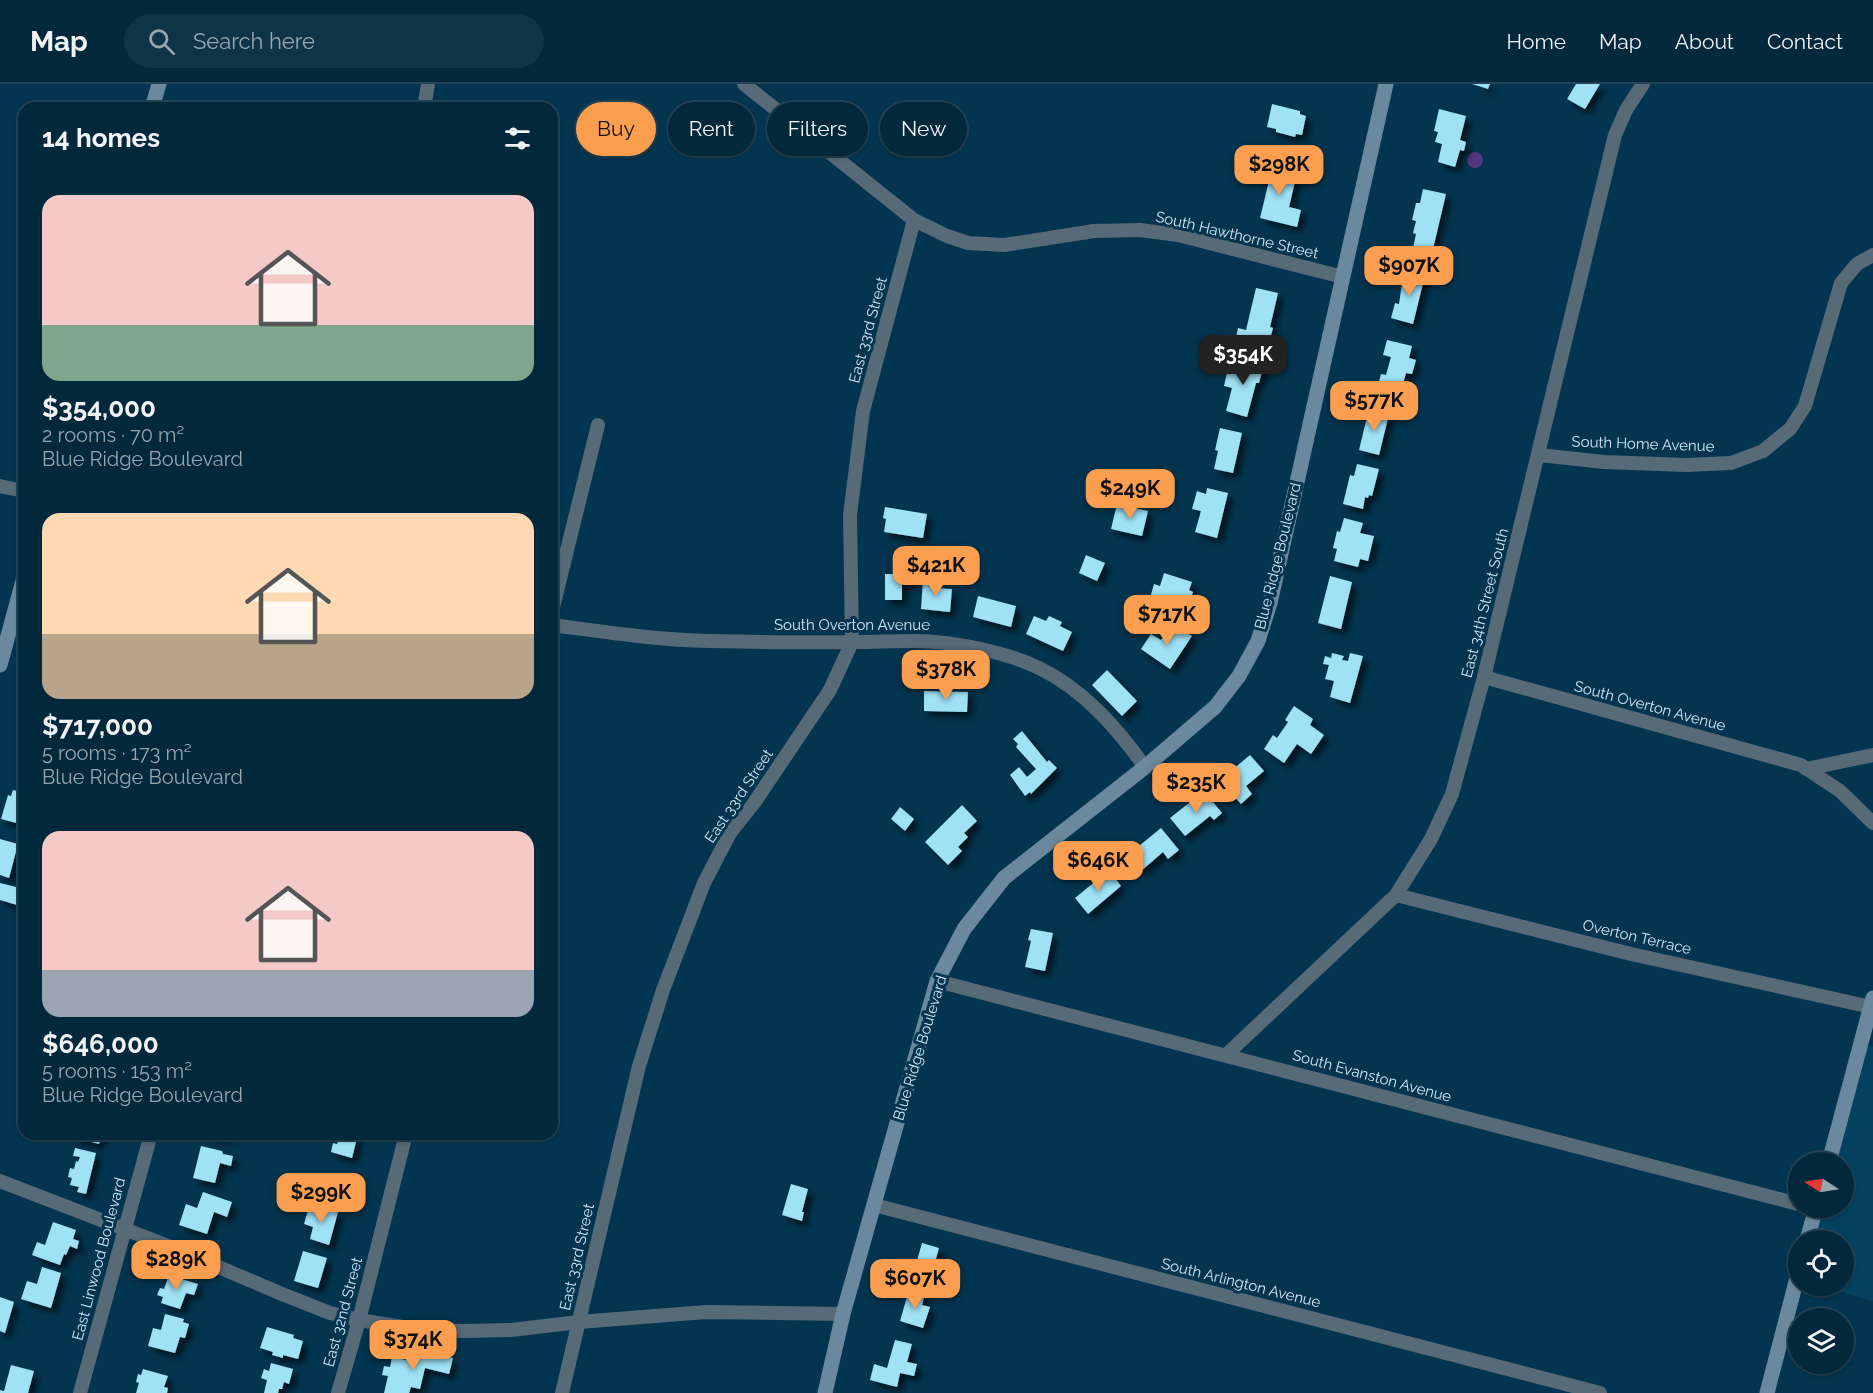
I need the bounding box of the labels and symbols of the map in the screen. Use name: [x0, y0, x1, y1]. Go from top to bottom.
pin: $298K: [1237, 145, 1321, 196]
street label: South Hawthorne Street: [1154, 207, 1320, 263]
pin: $907K: [1367, 246, 1451, 297]
street label: East 33rd Street: [845, 275, 891, 385]
pin: $354K: [1201, 335, 1285, 386]
pin: $577K: [1332, 381, 1416, 432]
street label: South Home Avenue: [1571, 433, 1715, 455]
pin: $249K: [1088, 469, 1172, 520]
street label: Blue Ridge Boulevard: [1251, 481, 1305, 631]
street label: East 34th Street South: [1458, 526, 1512, 680]
pin: $421K: [894, 546, 978, 597]
pin: $717K: [1125, 595, 1209, 646]
street label: South Overton Avenue: [774, 616, 930, 634]
pin: $378K: [904, 650, 988, 701]
street label: South Overton Avenue: [1572, 677, 1728, 735]
street label: East 33rd Street: [701, 746, 777, 846]
pin: $235K: [1154, 763, 1238, 814]
pin: $646K: [1056, 841, 1140, 892]
street label: Overton Terrace: [1581, 916, 1693, 958]
street label: Blue Ridge Boulevard: [889, 973, 951, 1123]
street label: South Evanston Avenue: [1291, 1046, 1454, 1106]
north arrow: [1788, 1152, 1854, 1218]
pin: $299K: [279, 1173, 363, 1224]
street label: East Linwood Boulevard: [69, 1176, 129, 1342]
street label: East 33rd Street: [556, 1202, 598, 1312]
pin: $289K: [134, 1240, 218, 1291]
street label: East 32nd Street: [320, 1255, 366, 1369]
street label: South Arlington Avenue: [1160, 1255, 1323, 1312]
pin: $607K: [873, 1259, 957, 1310]
pin: $374K: [371, 1320, 455, 1371]

